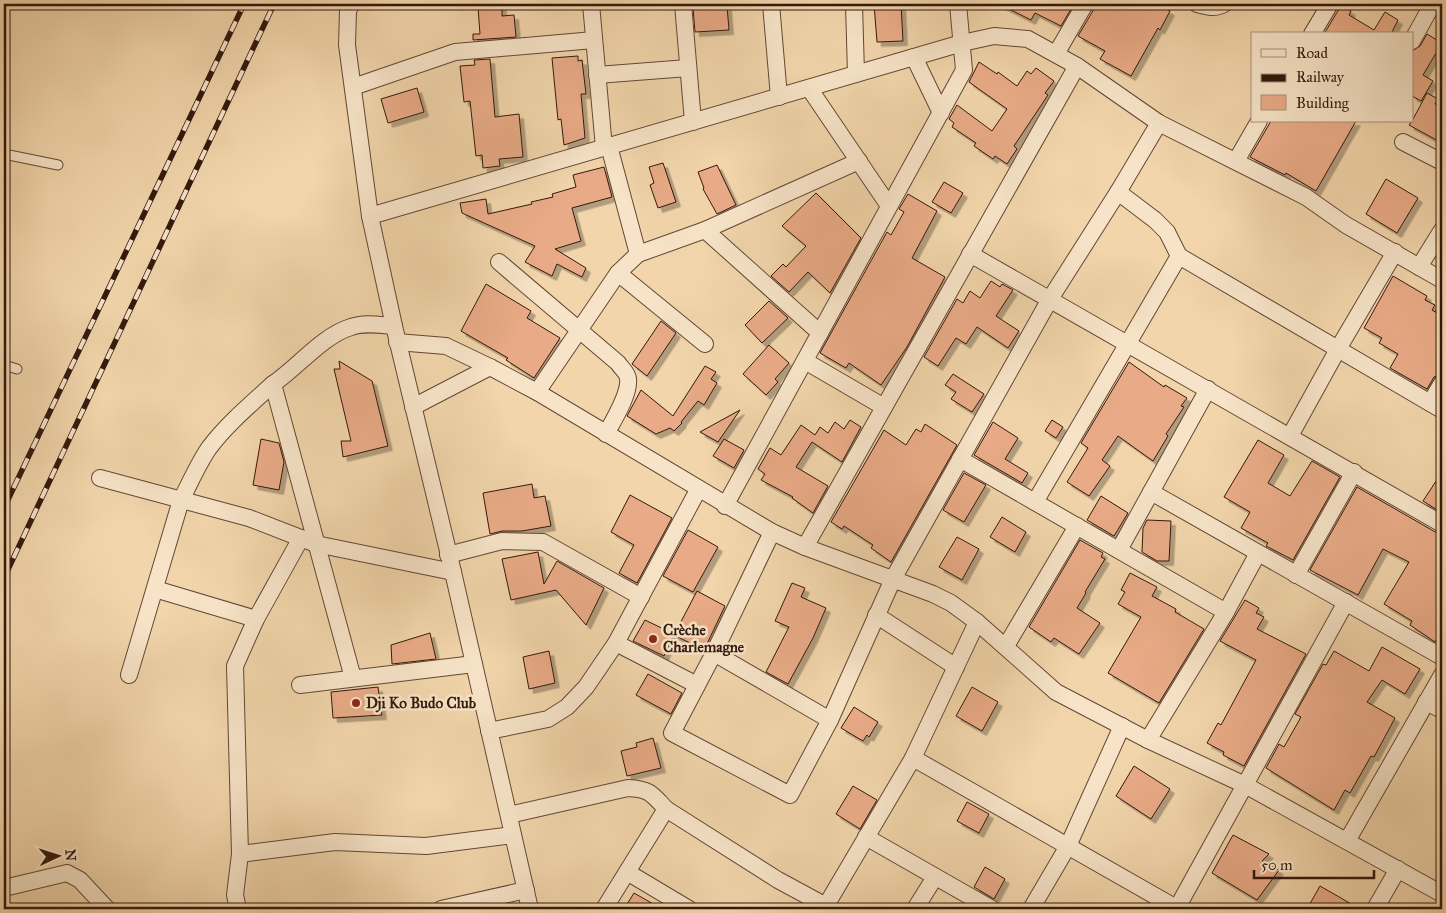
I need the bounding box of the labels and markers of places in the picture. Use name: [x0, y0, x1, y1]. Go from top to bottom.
place label: Crèche Charlemagne: [663, 621, 745, 657]
marker: Crèche Charlemagne: [647, 633, 659, 645]
place label: Dji Ko Budo Club: [366, 694, 477, 713]
marker: Dji Ko Budo Club: [350, 697, 362, 709]

